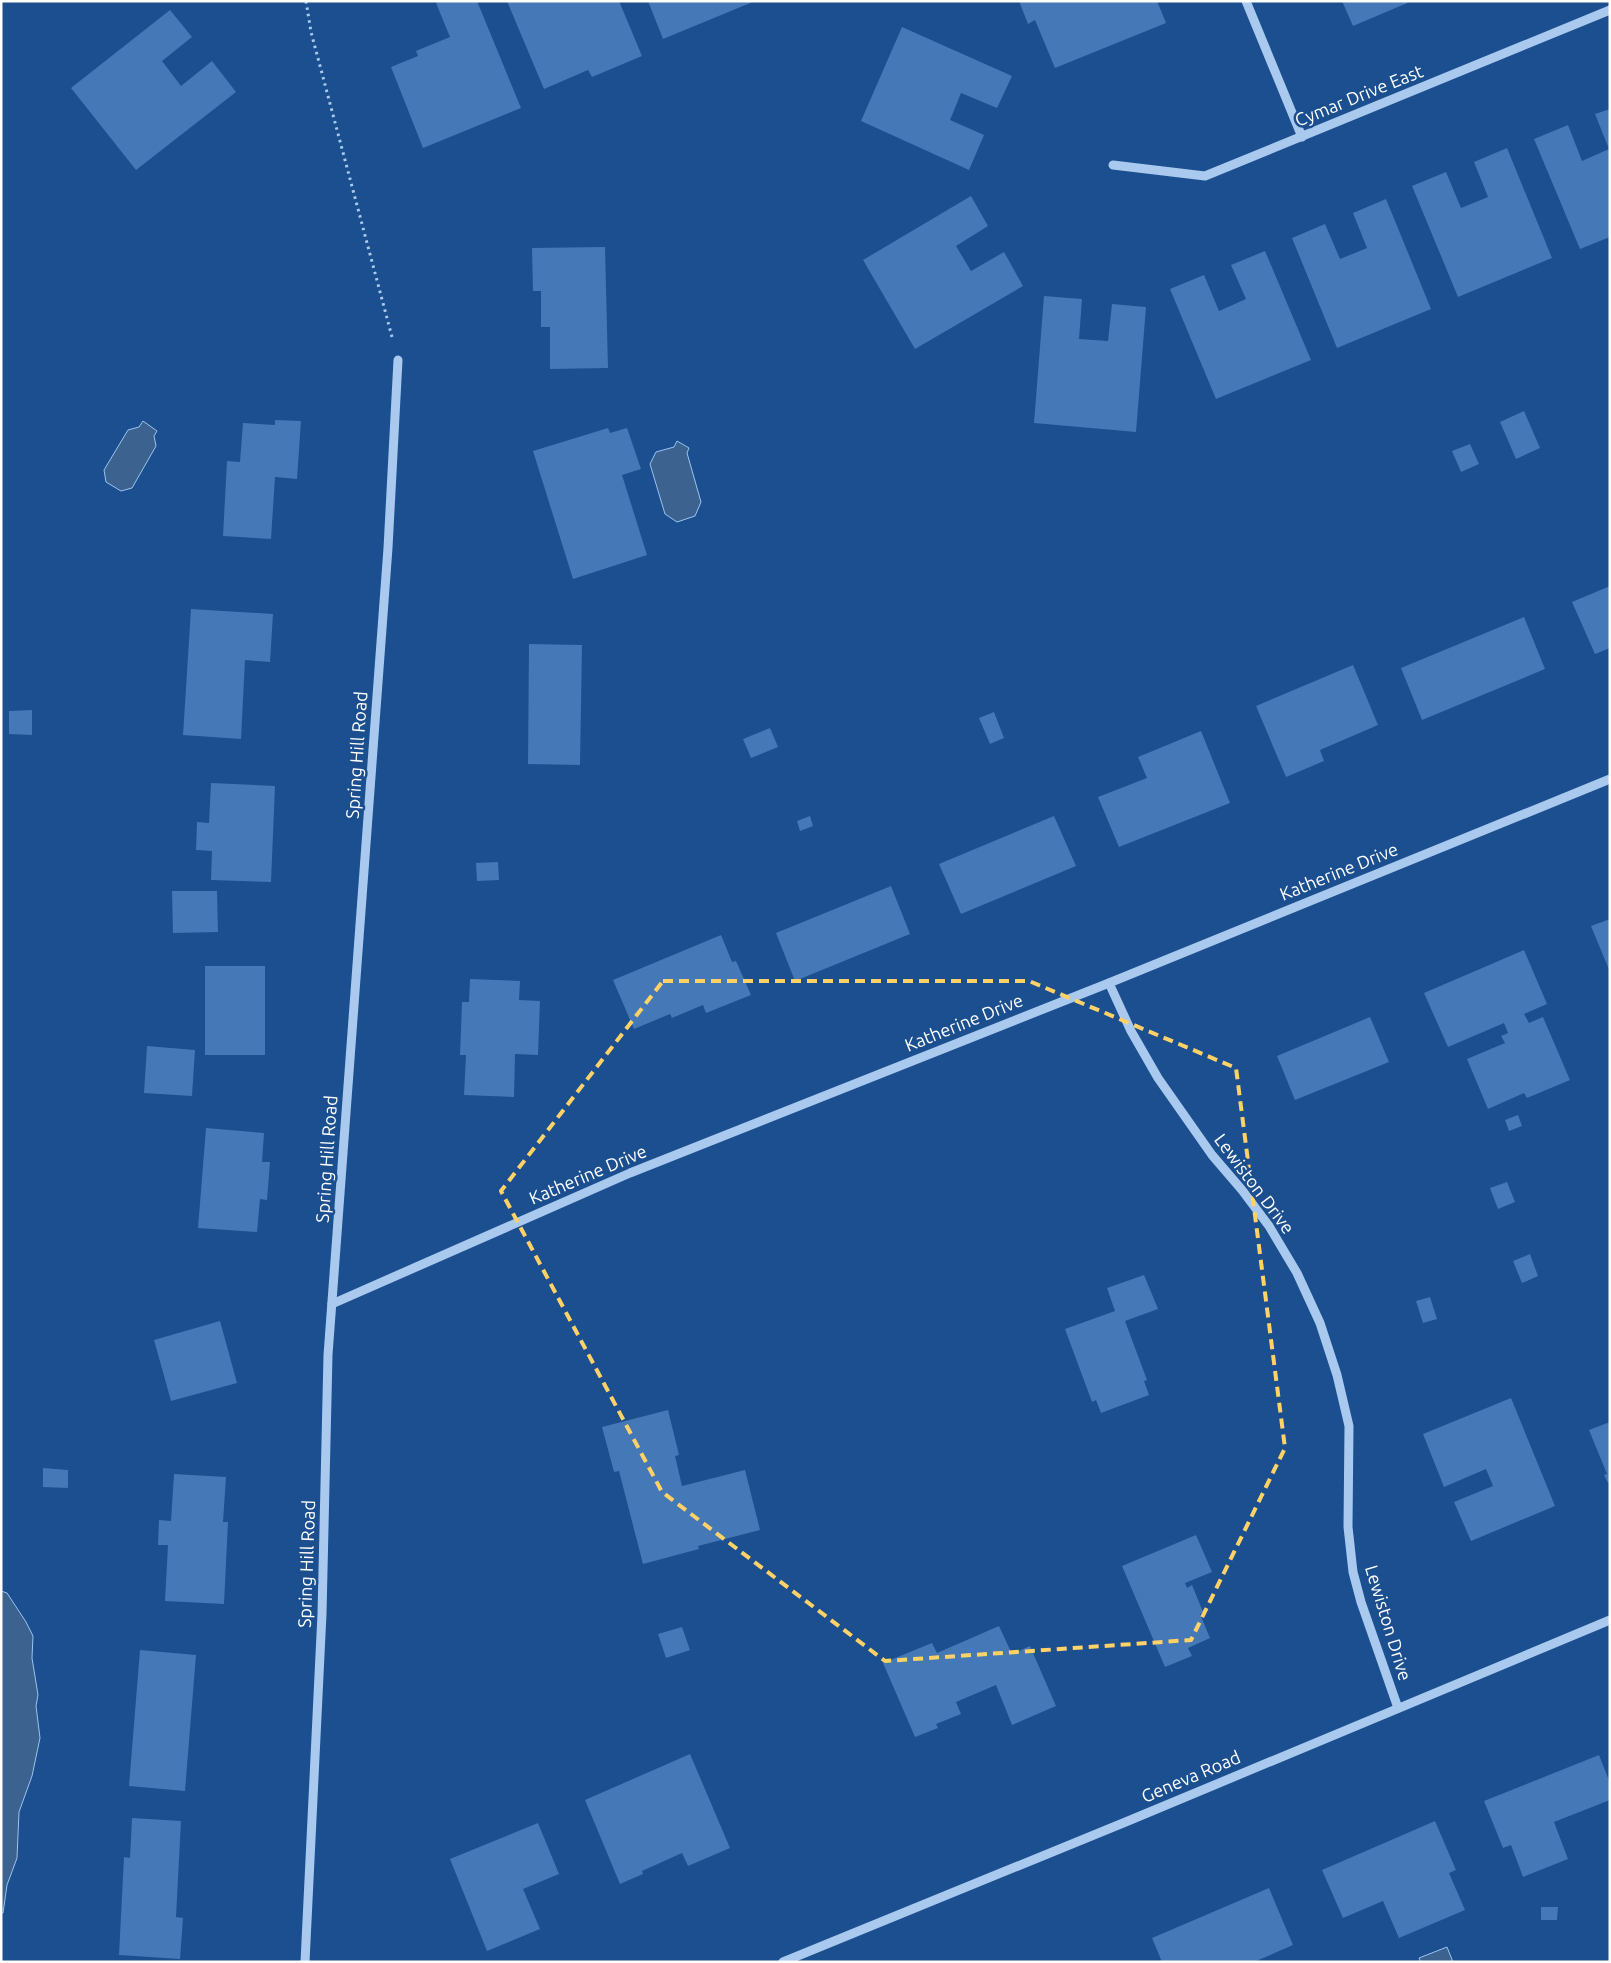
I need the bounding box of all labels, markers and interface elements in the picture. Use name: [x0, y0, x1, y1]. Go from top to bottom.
street label: Cymar Drive East: [1292, 60, 1426, 130]
street label: Spring Hill Road: [342, 690, 370, 819]
street label: Katherine Drive: [1277, 838, 1401, 904]
street label: Katherine Drive: [902, 989, 1026, 1055]
street label: Spring Hill Road: [312, 1094, 340, 1223]
street label: Lewiston Drive: [1211, 1130, 1299, 1237]
street label: Katherine Drive: [526, 1140, 649, 1208]
street label: Spring Hill Road: [294, 1500, 318, 1628]
street label: Lewiston Drive: [1362, 1563, 1416, 1683]
street label: Geneva Road: [1138, 1746, 1243, 1806]

